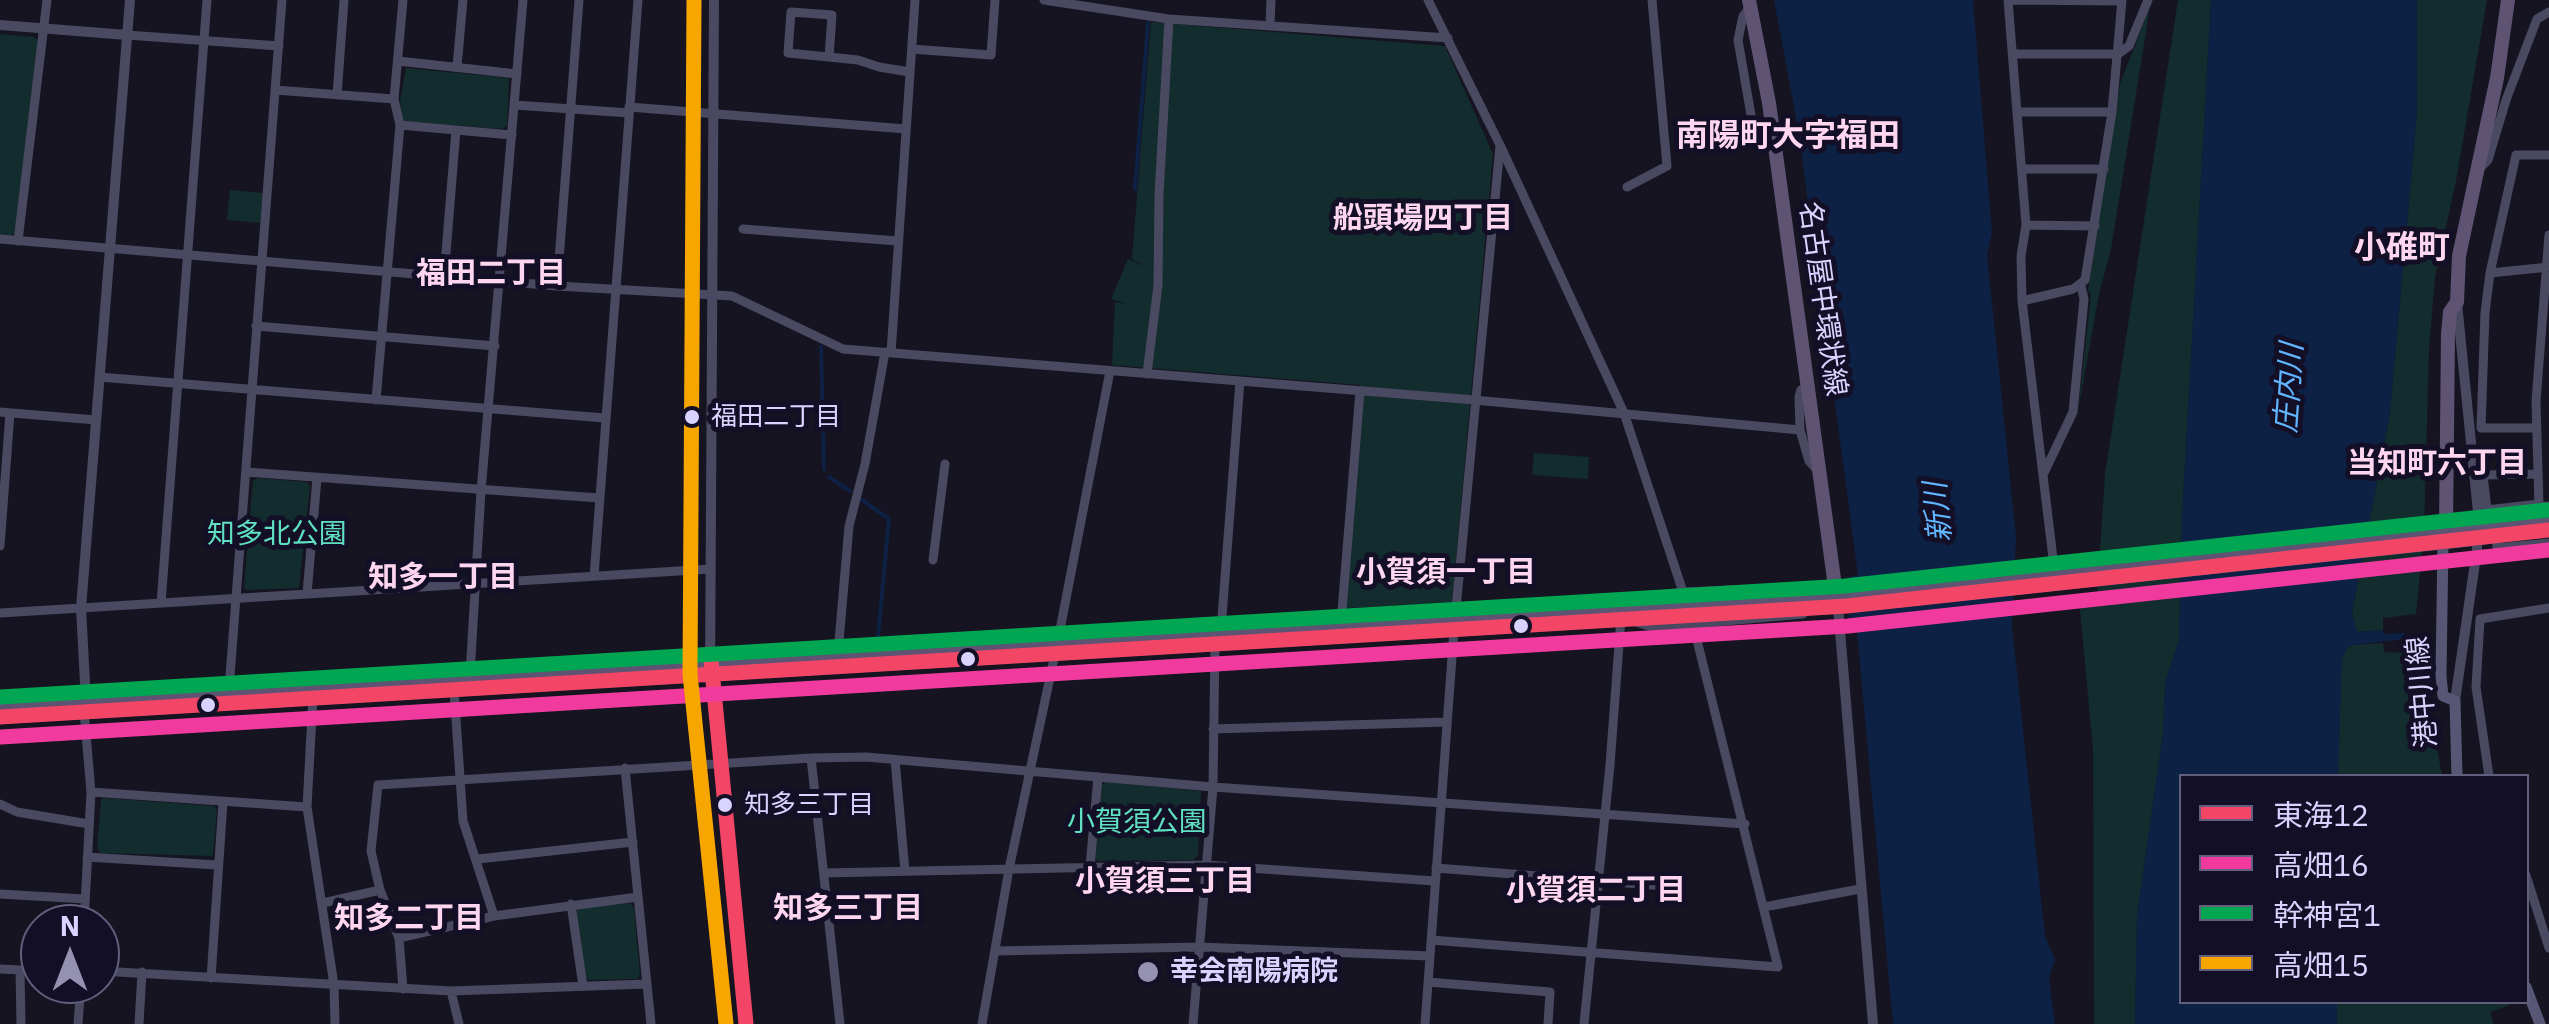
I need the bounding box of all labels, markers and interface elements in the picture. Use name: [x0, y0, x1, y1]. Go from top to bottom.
district label: 南陽町大字福田: [1676, 118, 1900, 156]
street label: 名古屋中環状線: [1792, 200, 1852, 398]
district label: 船頭場四丁目: [1333, 201, 1513, 237]
district label: 小碓町: [2354, 230, 2450, 268]
district label: 福田二丁目: [416, 256, 566, 292]
water label: 庄内川: [2269, 342, 2311, 434]
place label: 福田二丁目: [711, 401, 841, 433]
marker: 福田二丁目: [682, 407, 702, 427]
district label: 当知町六丁目: [2347, 446, 2527, 482]
water label: 新川: [1918, 481, 1960, 543]
park label: 知多北公園: [207, 518, 347, 552]
district label: 小賀須一丁目: [1356, 555, 1536, 591]
district label: 知多一丁目: [368, 560, 518, 596]
unlabelled marker: [1511, 616, 1531, 636]
street label: 港中川線: [2401, 635, 2445, 749]
unlabelled marker: [958, 649, 978, 669]
unlabelled marker: [198, 695, 218, 715]
legend: [2179, 774, 2529, 1004]
place label: 知多三丁目: [744, 789, 874, 821]
marker: 知多三丁目: [715, 795, 735, 815]
text: 東海12: [2273, 795, 2369, 834]
park label: 小賀須公園: [1067, 806, 1207, 840]
text: 高畑16: [2273, 845, 2369, 884]
district label: 小賀須三丁目: [1075, 864, 1255, 900]
district label: 小賀須二丁目: [1506, 873, 1686, 909]
district label: 知多三丁目: [773, 891, 923, 927]
text: 幹神宮1: [2273, 895, 2381, 934]
district label: 知多二丁目: [334, 901, 484, 937]
north arrow: [20, 904, 120, 1004]
text: N: [60, 907, 80, 944]
text: 高畑15: [2273, 945, 2369, 984]
place label: 幸会南陽病院: [1170, 955, 1338, 989]
marker: 幸会南陽病院: [1135, 959, 1161, 985]

